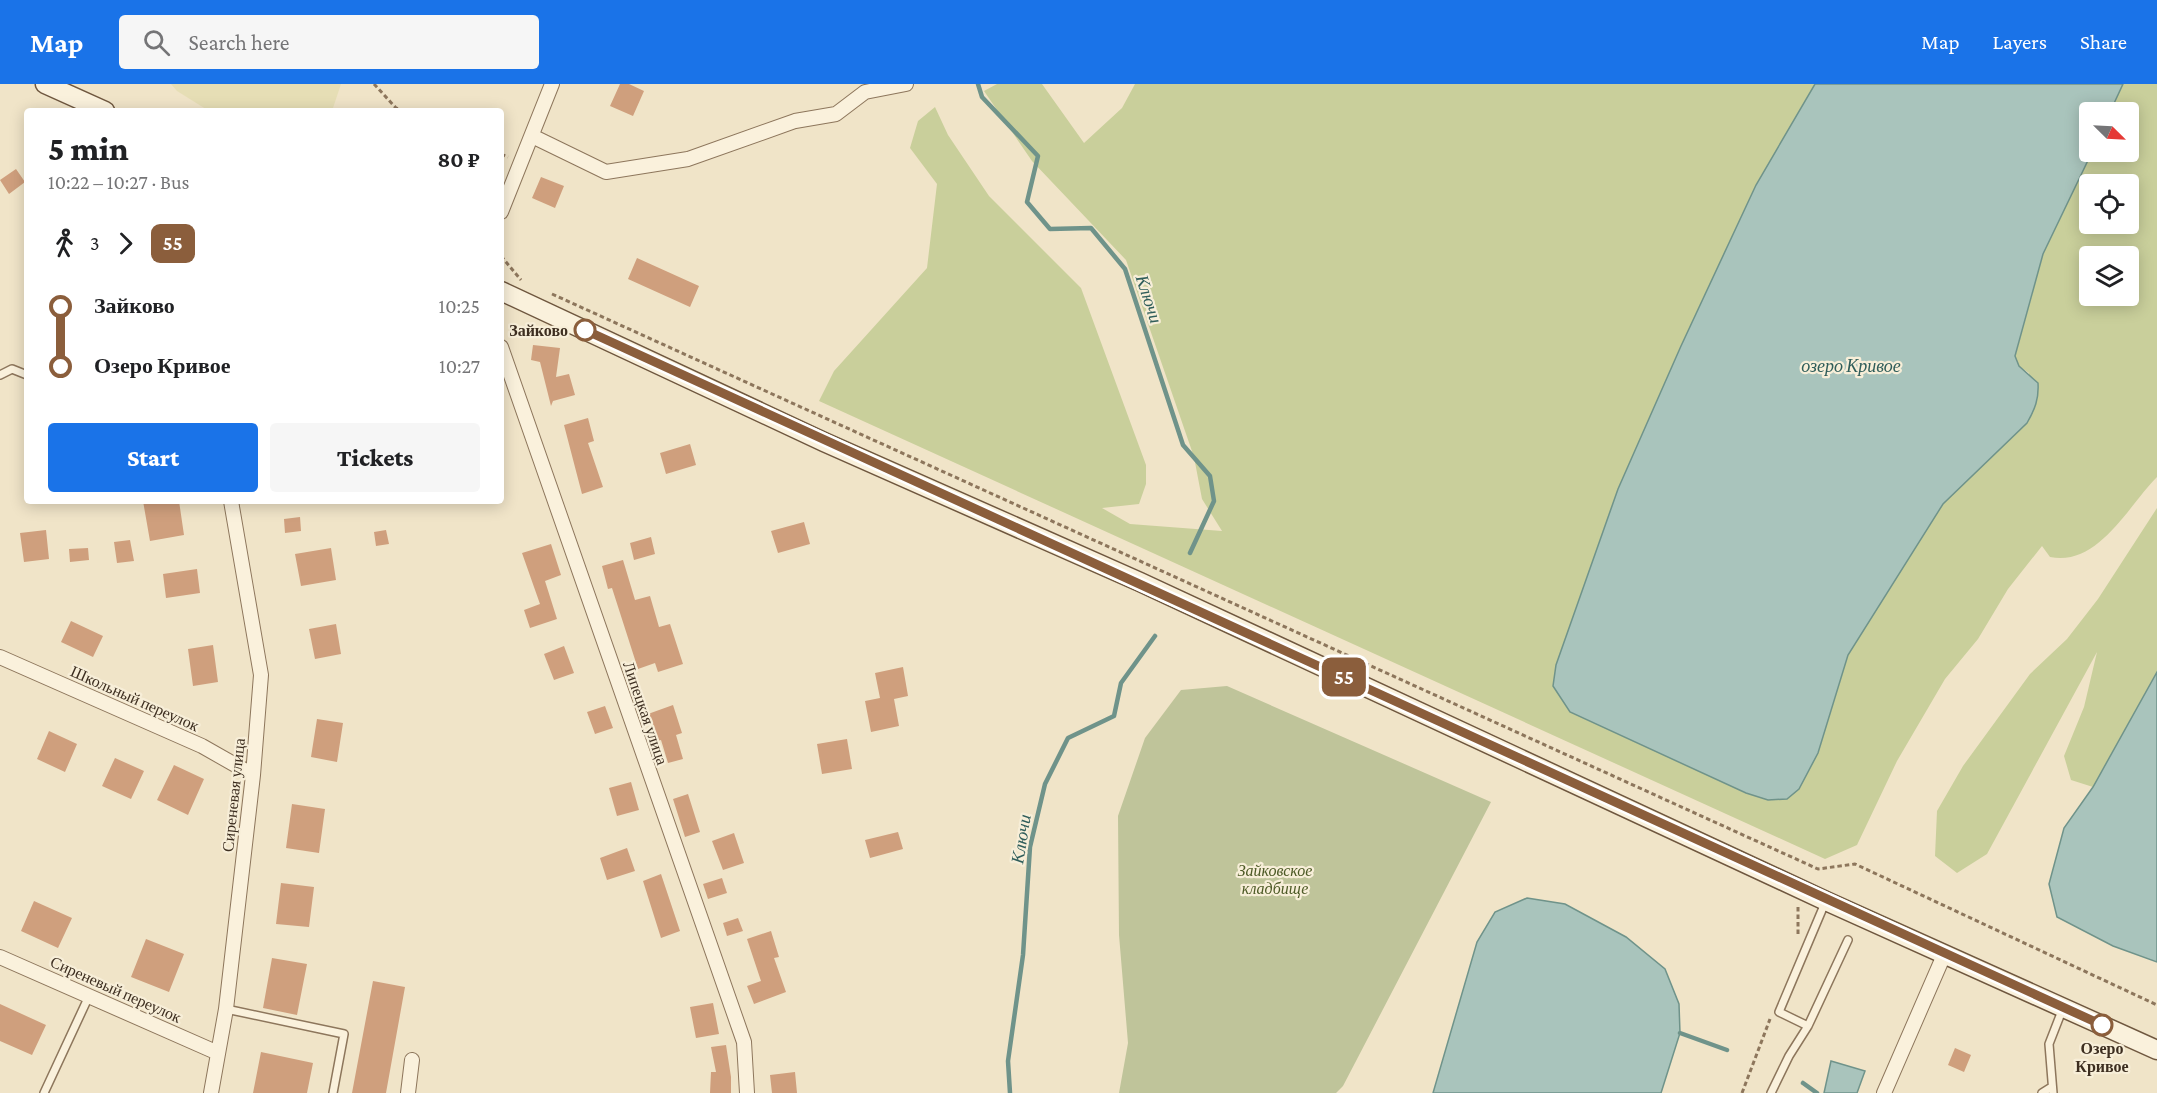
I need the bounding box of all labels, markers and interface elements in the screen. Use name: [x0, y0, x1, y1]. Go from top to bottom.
search box: [119, 15, 539, 69]
icon: search: [140, 26, 173, 59]
text: Map: [30, 27, 83, 58]
text: Search here: [188, 30, 289, 55]
text: Map: [1921, 30, 1960, 54]
text: Layers: [1993, 30, 2047, 54]
text: Share: [2080, 30, 2127, 54]
north arrow: [2079, 102, 2139, 162]
map controls: [2079, 102, 2139, 306]
text: 5 min: [48, 130, 129, 167]
text: 80 ₽: [437, 147, 480, 172]
text: 10:22 – 10:27 · Bus: [48, 171, 189, 193]
button: locate: [2079, 174, 2139, 234]
icon: walk: [48, 227, 81, 260]
icon: forward: [109, 227, 142, 260]
text: 55: [163, 231, 183, 255]
text: 3: [90, 232, 100, 254]
button: layers: [2079, 246, 2139, 306]
water label: Ключи: [1131, 271, 1166, 326]
text: Зайково: [94, 293, 175, 318]
text: 10:25: [439, 295, 480, 317]
marker: Зайково: [574, 319, 596, 341]
place label: Зайково: [509, 322, 568, 339]
text: Озеро Кривое: [94, 353, 231, 378]
text: 10:27: [439, 355, 480, 377]
water label: озеро Кривое: [1801, 356, 1901, 376]
button: Start: [48, 423, 258, 492]
button: Tickets: [270, 423, 480, 492]
line badge: 55: [1317, 658, 1371, 696]
street label: Липецкая улица: [619, 659, 671, 767]
street label: Школьный переулок: [68, 663, 202, 735]
text: 55: [1334, 665, 1354, 689]
street label: Сиреневая улица: [219, 737, 249, 853]
water label: Ключи: [1007, 813, 1035, 866]
park label: Зайковское кладбище: [1238, 862, 1312, 898]
street label: Сиреневый переулок: [47, 953, 184, 1027]
marker: Озеро Кривое: [2091, 1014, 2113, 1036]
place label: Озеро Кривое: [2075, 1040, 2129, 1076]

